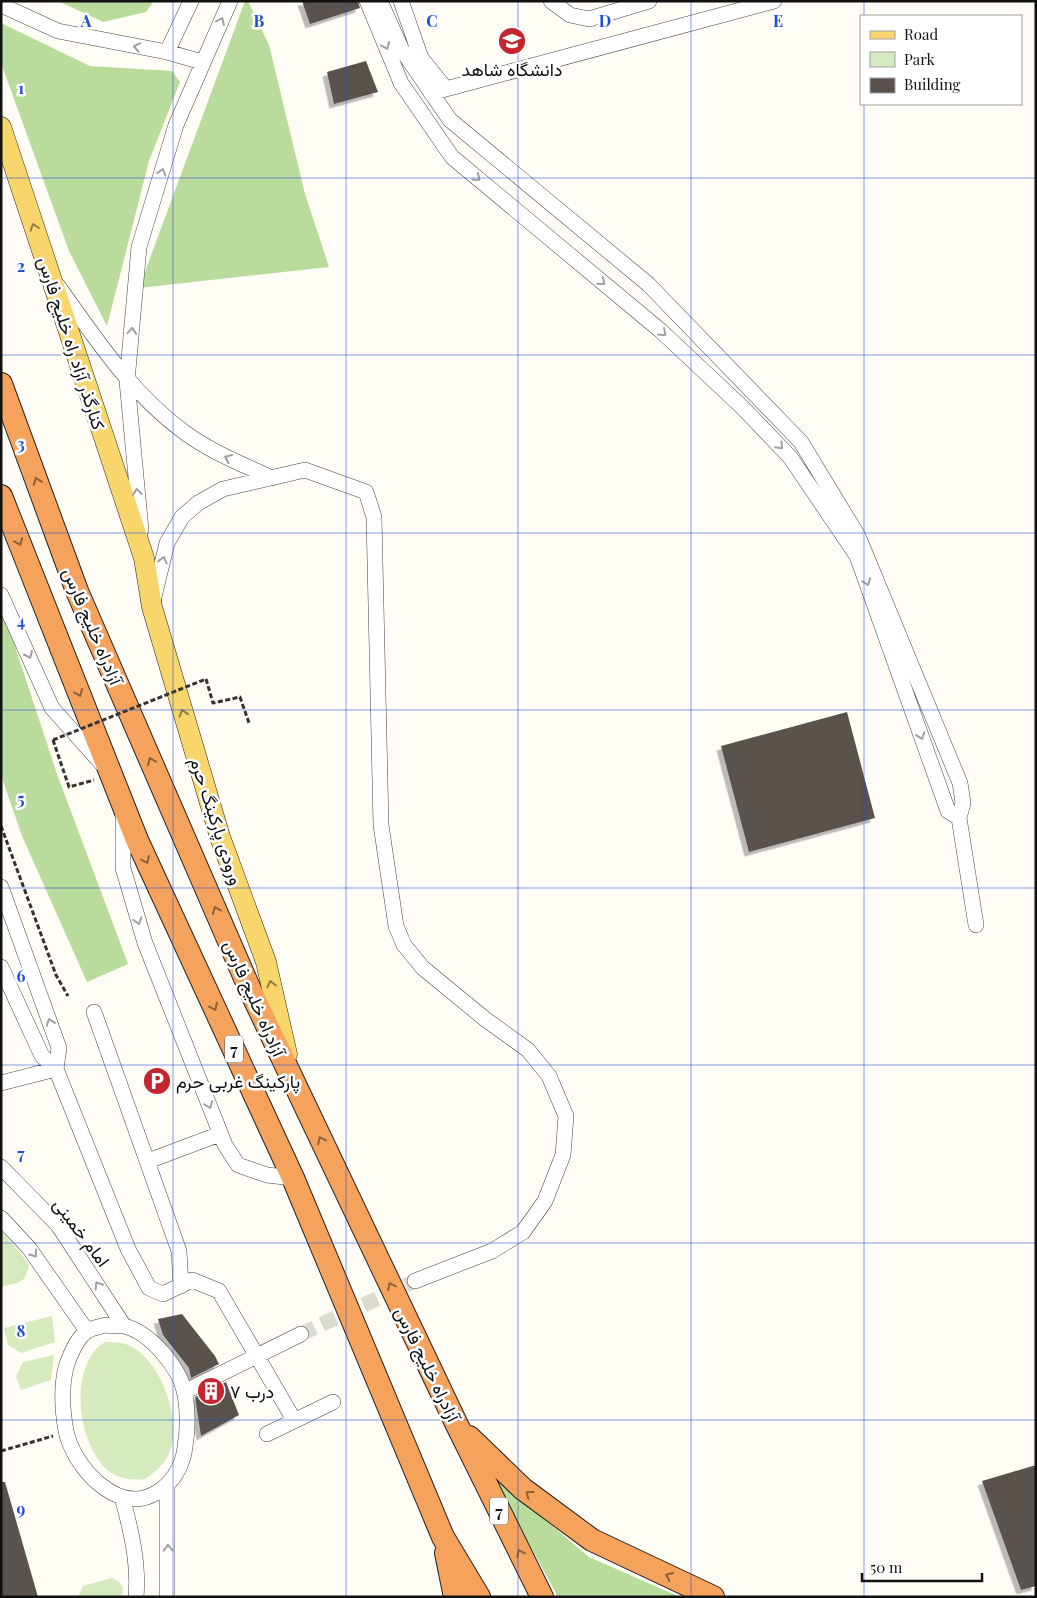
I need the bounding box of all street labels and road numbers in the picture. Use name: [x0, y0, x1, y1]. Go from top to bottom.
street label: کنارگذر آزاد راه خلیج فارس: [32, 253, 111, 433]
street label: آزادراه خلیج فارس: [57, 564, 129, 690]
street label: ورودی پارکینگ حرم: [184, 754, 249, 888]
street label: آزادراه خلیج فارس: [218, 936, 292, 1062]
road number: 7: [225, 1036, 243, 1062]
street label: امام خمینی: [47, 1193, 116, 1272]
street label: آزادراه خلیج فارس: [389, 1303, 467, 1428]
road number: 7: [490, 1498, 508, 1524]

